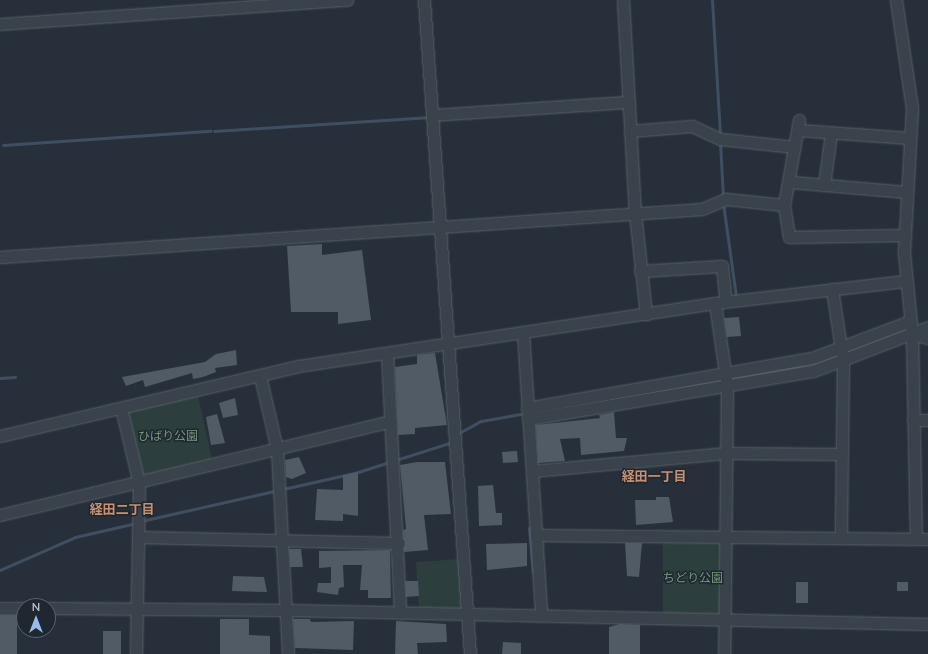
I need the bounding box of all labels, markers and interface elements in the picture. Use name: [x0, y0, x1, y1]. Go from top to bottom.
park label: ひばり公園: [138, 429, 198, 443]
district label: 経田一丁目: [622, 468, 686, 484]
district label: 経田二丁目: [90, 501, 154, 517]
park label: ちどり公園: [663, 571, 723, 585]
north arrow: [16, 598, 56, 638]
text: N: [32, 600, 40, 613]

